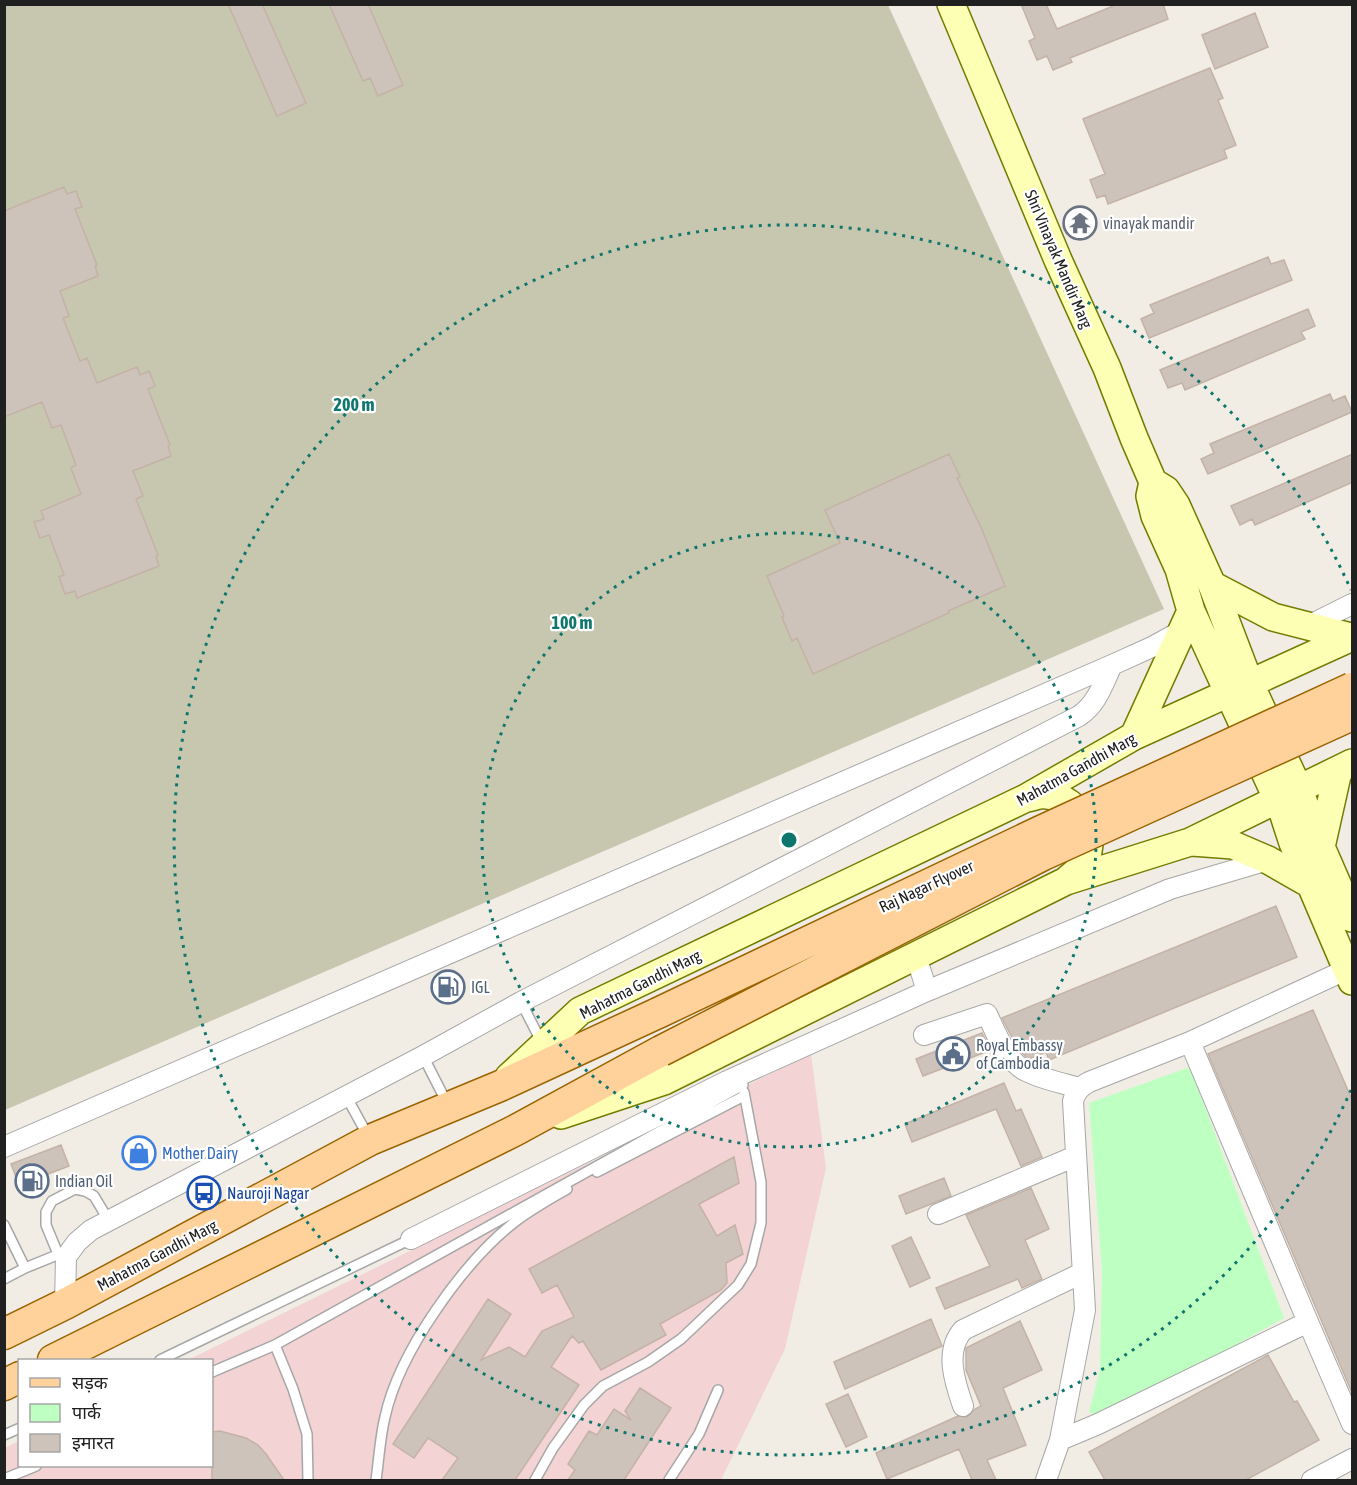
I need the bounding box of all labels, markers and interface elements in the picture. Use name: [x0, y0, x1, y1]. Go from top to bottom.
street label: Shri Vinayak Mandir Marg: [1021, 187, 1096, 331]
temple icon: vinayak mandir: [1062, 205, 1098, 241]
place label: vinayak mandir: [1103, 214, 1195, 233]
text: 200 m: [334, 394, 374, 415]
text: 100 m: [552, 612, 592, 633]
street label: Mahatma Gandhi Marg: [1013, 729, 1139, 810]
centre of rings: [779, 830, 799, 850]
street label: Raj Nagar Flyover: [876, 856, 977, 917]
street label: Mahatma Gandhi Marg: [577, 946, 704, 1023]
fuel station icon: IGL: [430, 969, 466, 1005]
place label: IGL: [471, 978, 491, 996]
public building icon: Royal Embassy of Cambodia: [935, 1036, 971, 1072]
place label: Royal Embassy of Cambodia: [976, 1036, 1063, 1072]
shop icon: Mother Dairy: [121, 1135, 157, 1171]
place label: Mother Dairy: [162, 1144, 239, 1163]
fuel station icon: Indian Oil: [14, 1163, 50, 1199]
place label: Indian Oil: [55, 1172, 114, 1190]
bus stop icon: Nauroji Nagar: [186, 1175, 222, 1211]
place label: Nauroji Nagar: [227, 1184, 309, 1203]
street label: Mahatma Gandhi Marg: [94, 1216, 221, 1295]
legend: [18, 1359, 213, 1467]
text: सड़क: [72, 1372, 109, 1393]
text: पार्क: [72, 1402, 102, 1423]
text: इमारत: [72, 1432, 115, 1453]

